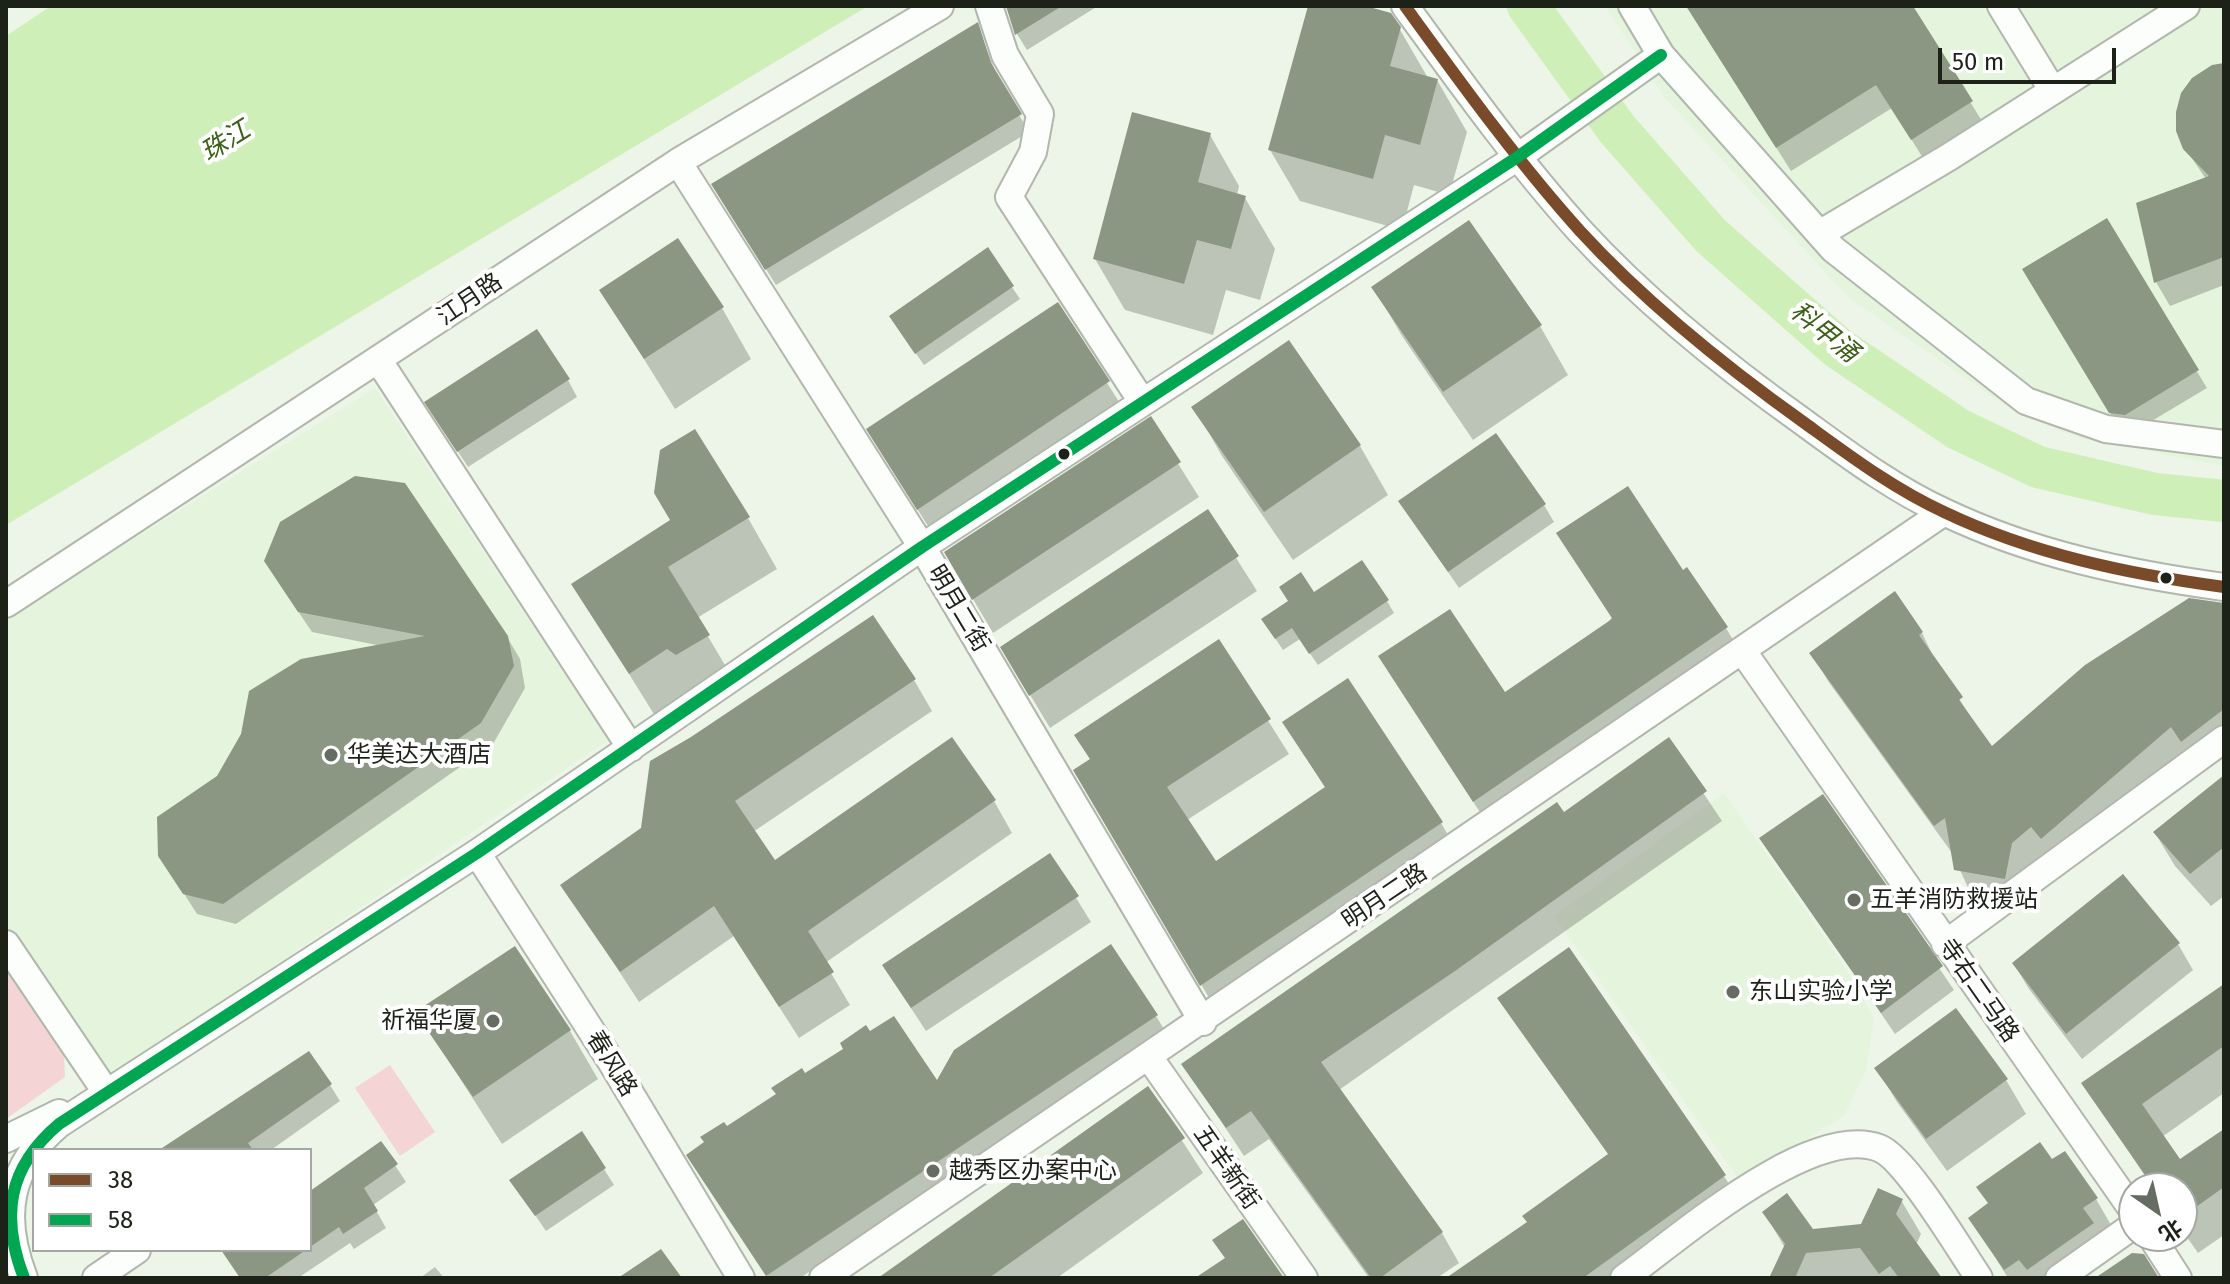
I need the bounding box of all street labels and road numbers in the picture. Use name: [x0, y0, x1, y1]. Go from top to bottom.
street label: 江月路: [432, 268, 508, 332]
street label: 明月二街: [921, 560, 995, 658]
street label: 明月二路: [1337, 858, 1433, 936]
street label: 寺右二马路: [1932, 934, 2024, 1048]
street label: 春风路: [580, 1026, 642, 1102]
street label: 五羊新街: [1187, 1120, 1265, 1216]

